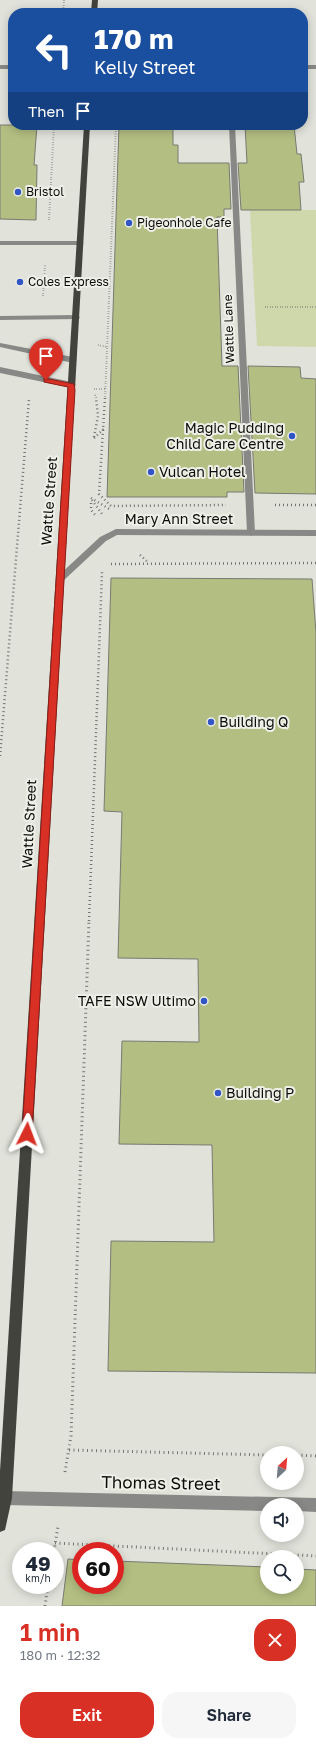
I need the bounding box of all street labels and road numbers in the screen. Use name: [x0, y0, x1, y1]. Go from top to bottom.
street label: Wattle Lane: [220, 294, 237, 364]
street label: Wattle Street: [37, 456, 60, 546]
street label: Mary Ann Street: [125, 510, 233, 527]
street label: Wattle Street: [18, 779, 39, 869]
street label: Thomas Street: [101, 1471, 221, 1494]

